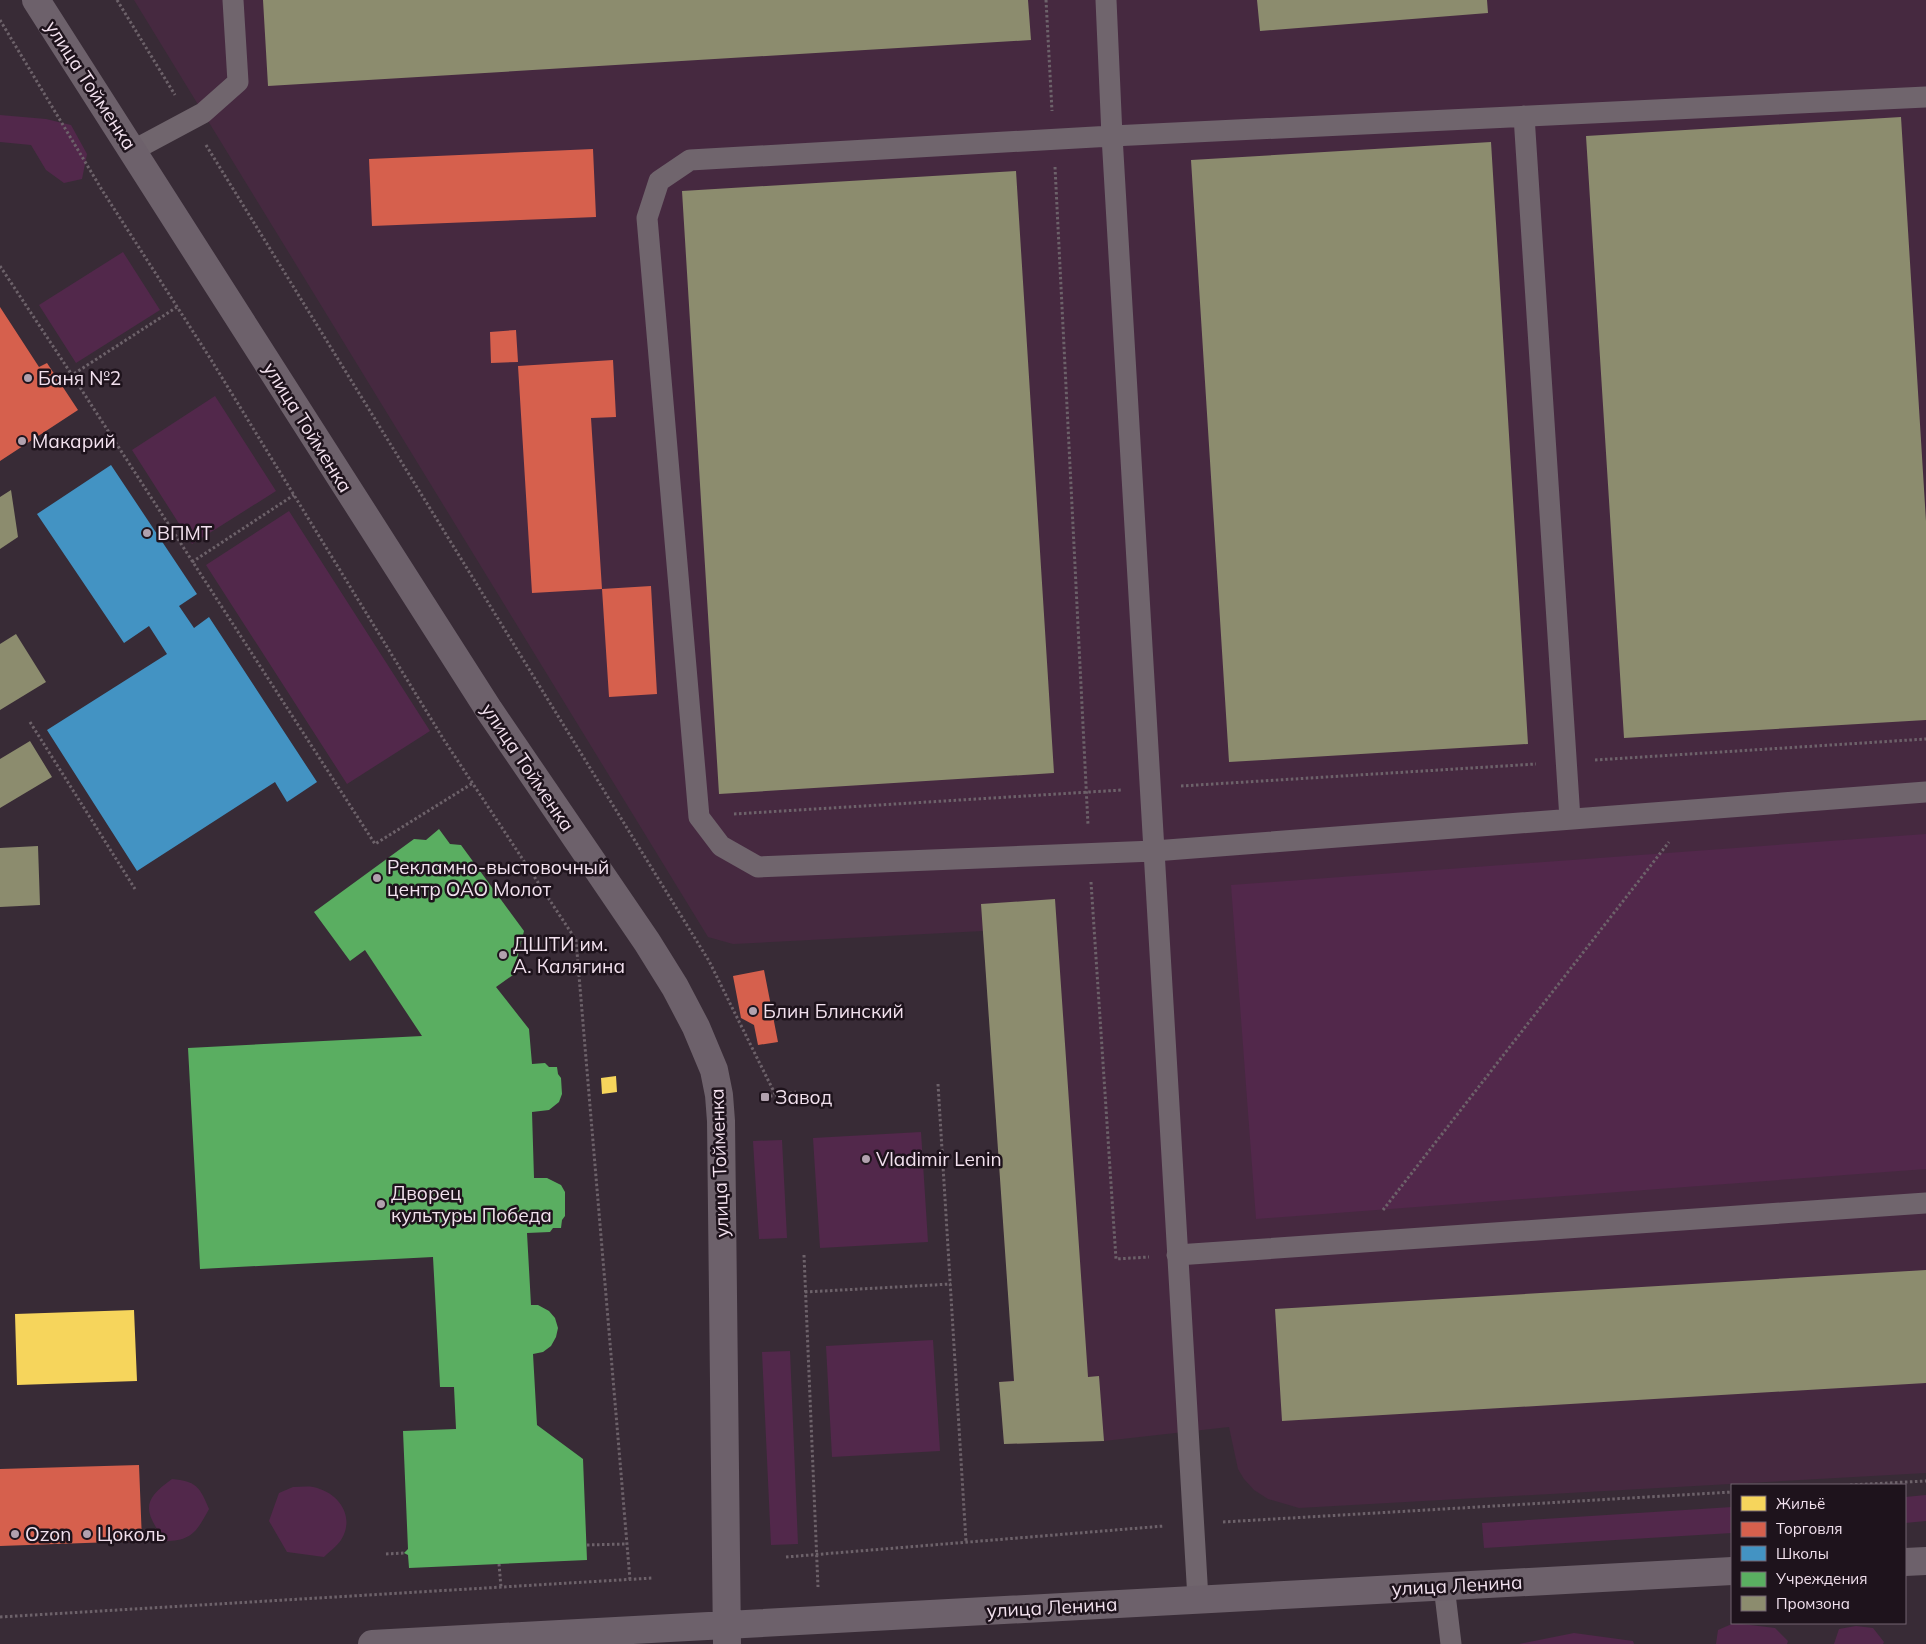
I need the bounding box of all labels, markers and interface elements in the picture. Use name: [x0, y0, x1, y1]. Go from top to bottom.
street label: улица Тойменка: [40, 16, 142, 154]
street label: улица Тойменка: [258, 357, 358, 497]
place label: Баня №2: [38, 366, 121, 390]
marker: Баня №2: [22, 372, 34, 384]
place label: Макарий: [32, 429, 116, 453]
marker: Макарий: [16, 435, 28, 447]
place label: ВПМТ: [157, 521, 213, 545]
marker: ВПМТ: [141, 527, 153, 539]
street label: улица Тойменка: [476, 698, 580, 836]
place label: Рекламно-выстовочный центр ОАО Молот: [387, 855, 609, 901]
marker: Рекламно-выстовочный центр ОАО Молот: [371, 872, 383, 884]
place label: ДШТИ им. А. Калягина: [513, 932, 625, 978]
marker: ДШТИ им. А. Калягина: [497, 949, 509, 961]
place label: Блин Блинский: [763, 999, 904, 1023]
marker: Блин Блинский: [747, 1005, 759, 1017]
place label: Завод: [775, 1085, 833, 1109]
street label: улица Тойменка: [704, 1088, 734, 1238]
marker: Завод: [759, 1091, 771, 1103]
place label: Vladimir Lenin: [876, 1147, 1002, 1171]
marker: Vladimir Lenin: [860, 1153, 872, 1165]
place label: Дворец культуры Победа: [391, 1181, 552, 1227]
marker: Дворец культуры Победа: [375, 1198, 387, 1210]
legend: [1731, 1484, 1906, 1624]
text: Жильё: [1776, 1494, 1825, 1513]
text: Торговля: [1776, 1519, 1843, 1538]
place label: Ozon: [25, 1522, 71, 1546]
place label: Цоколь: [97, 1522, 166, 1546]
marker: Ozon: [9, 1528, 21, 1540]
marker: Цоколь: [81, 1528, 93, 1540]
text: Школы: [1776, 1544, 1829, 1563]
text: Учреждения: [1775, 1569, 1868, 1588]
street label: улица Ленина: [1391, 1570, 1523, 1600]
street label: улица Ленина: [986, 1592, 1118, 1622]
text: Промзона: [1776, 1594, 1850, 1613]

